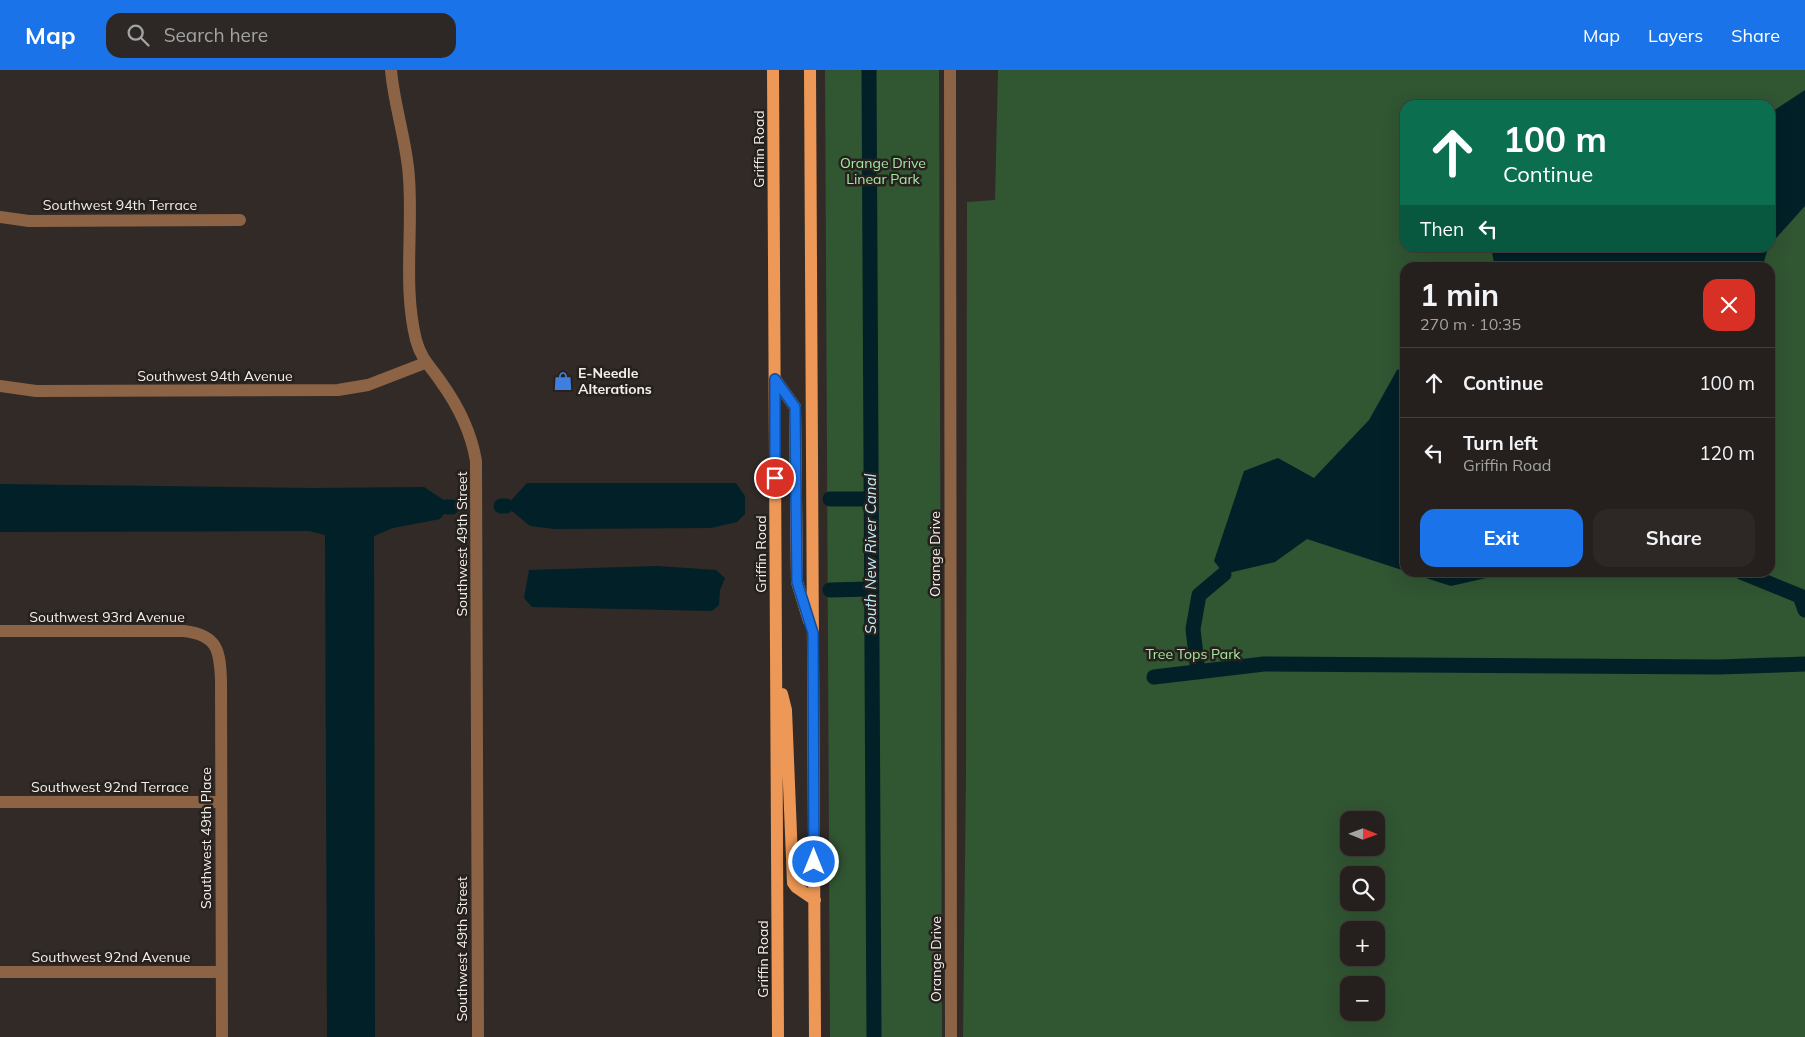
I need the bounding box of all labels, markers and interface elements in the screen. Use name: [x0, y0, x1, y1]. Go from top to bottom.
search box: [106, 13, 456, 58]
text: Map: [25, 20, 76, 50]
icon: search: [124, 21, 152, 49]
text: Search here: [164, 23, 268, 47]
text: Map: [1583, 24, 1620, 47]
text: Layers: [1648, 24, 1703, 47]
text: Share: [1731, 24, 1780, 47]
street label: Griffin Road: [750, 110, 768, 188]
text: 100 m: [1503, 117, 1607, 161]
icon: ahead: [1420, 120, 1485, 185]
park label: Orange Drive Linear Park: [840, 154, 926, 188]
text: Continue: [1503, 160, 1593, 188]
street label: Southwest 94th Terrace: [43, 196, 197, 214]
icon: left: [1474, 215, 1502, 243]
text: Then: [1420, 217, 1464, 241]
text: 1 min: [1420, 276, 1499, 314]
button: close: [1703, 279, 1755, 331]
text: 270 m · 10:35: [1420, 314, 1521, 334]
place label: E-Needle Alterations: [578, 364, 652, 398]
street label: Southwest 94th Avenue: [137, 367, 293, 385]
icon: ahead: [1420, 369, 1448, 397]
shop icon: E-Needle Alterations: [552, 370, 574, 392]
text: Continue: [1463, 371, 1543, 395]
text: 100 m: [1699, 371, 1755, 395]
text: Turn left: [1463, 431, 1538, 455]
icon: left: [1420, 439, 1448, 467]
text: 120 m: [1699, 441, 1755, 465]
text: Griffin Road: [1463, 455, 1551, 475]
pin: [754, 457, 796, 499]
icon: arrive: [761, 464, 789, 492]
street label: Southwest 49th Street: [453, 471, 471, 617]
water label: South New River Canal: [861, 473, 880, 634]
button: Exit: [1420, 509, 1583, 567]
button: Share: [1593, 509, 1755, 567]
street label: Orange Drive: [926, 511, 944, 597]
street label: Griffin Road: [752, 515, 770, 593]
street label: Southwest 93rd Avenue: [29, 608, 185, 626]
park label: Tree Tops Park: [1145, 645, 1241, 663]
street label: Southwest 49th Place: [197, 767, 215, 909]
street label: Southwest 92nd Terrace: [31, 778, 189, 796]
north arrow: [1340, 811, 1385, 856]
map controls: [1340, 811, 1385, 1021]
position arrow: [787, 835, 839, 887]
button: search: [1340, 866, 1385, 911]
street label: Southwest 49th Street: [453, 876, 471, 1022]
street label: Orange Drive: [927, 916, 945, 1002]
street label: Griffin Road: [754, 920, 772, 998]
button: +: [1340, 921, 1385, 966]
street label: Southwest 92nd Avenue: [32, 948, 190, 966]
button: −: [1340, 976, 1385, 1021]

